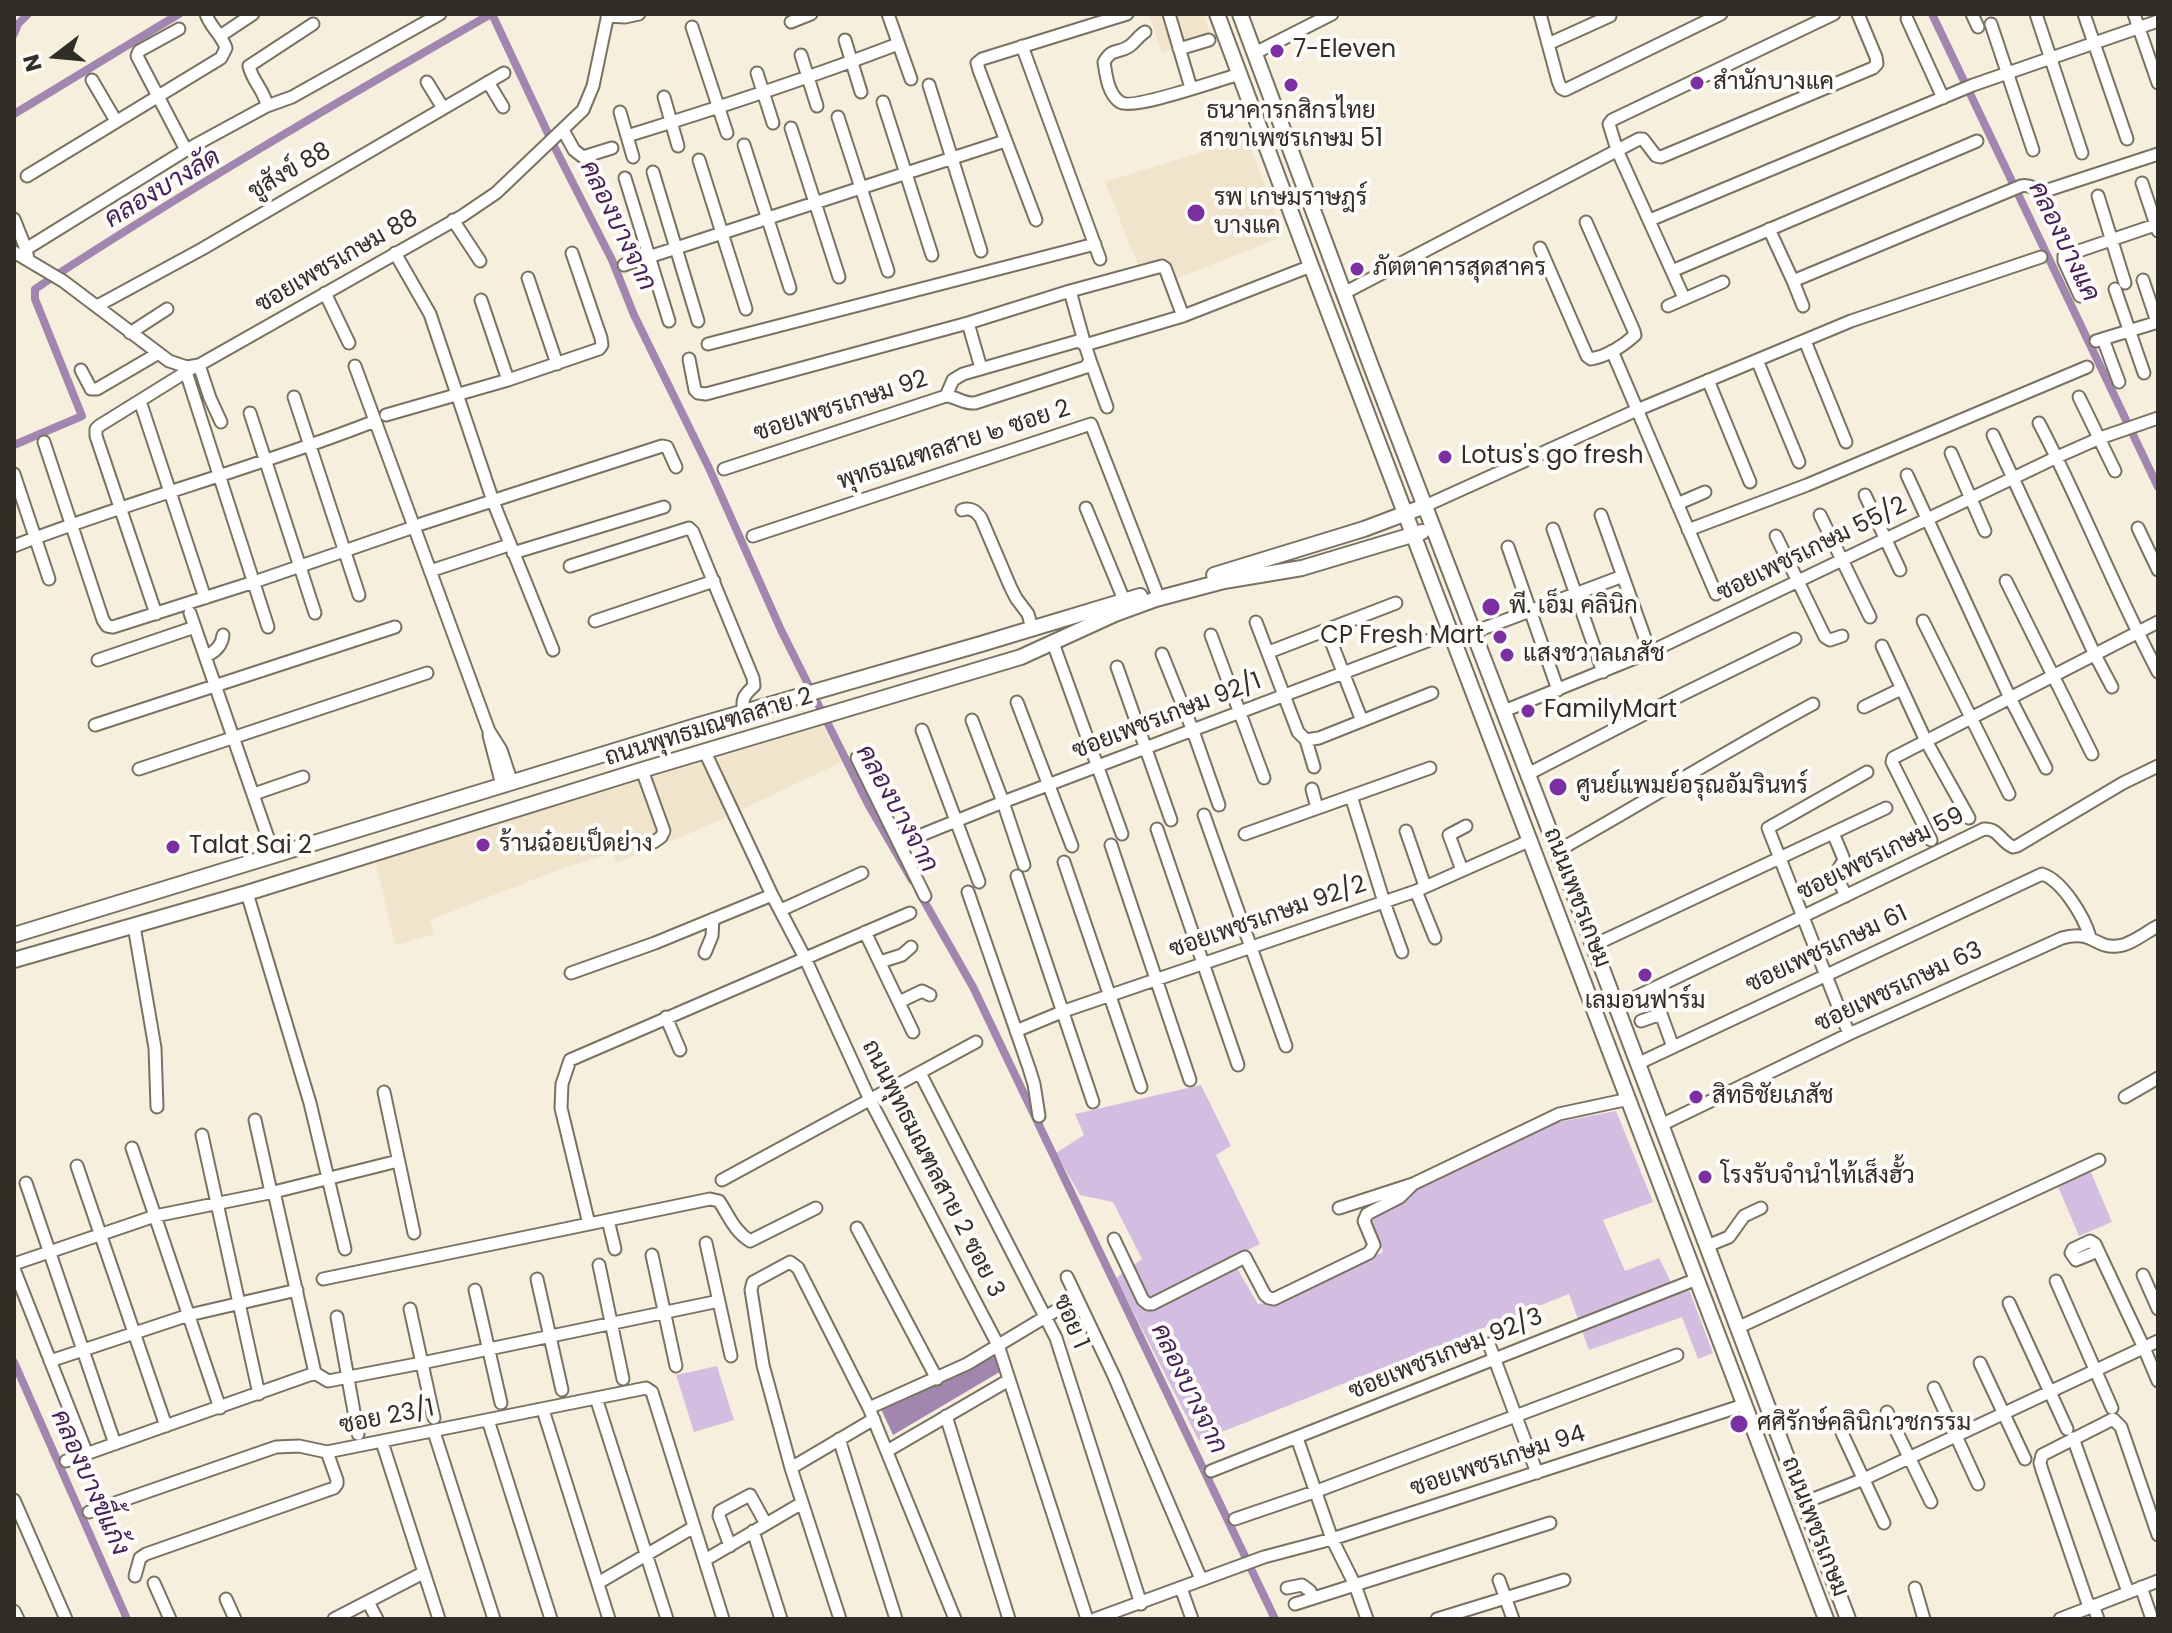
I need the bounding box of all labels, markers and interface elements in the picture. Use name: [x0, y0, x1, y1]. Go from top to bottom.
north arrow: [16, 16, 96, 96]
place label: 7-Eleven: [1293, 37, 1396, 65]
marker: 7-Eleven: [1268, 42, 1286, 60]
text: N: [15, 51, 50, 75]
place label: สำนักบางแค: [1713, 69, 1834, 97]
marker: สำนักบางแค: [1688, 74, 1706, 92]
marker: ธนาคารกสิกรไทย สาขาเพชรเกษม 51: [1282, 76, 1300, 94]
place label: ธนาคารกสิกรไทย สาขาเพชรเกษม 51: [1199, 98, 1383, 154]
street label: ชูสังข์ 88: [244, 137, 336, 207]
water label: คลองบางลัด: [99, 142, 227, 236]
water label: คลองบางจาก: [572, 156, 662, 296]
water label: คลองบางแค: [2021, 177, 2105, 307]
place label: รพ เกษมราษฎร์ บางแค: [1214, 185, 1367, 241]
marker: รพ เกษมราษฎร์ บางแค: [1185, 202, 1207, 224]
street label: ซอยเพชรเกษม 88: [251, 204, 423, 320]
place label: ภัตตาคารสุดสาคร: [1373, 255, 1546, 283]
marker: ภัตตาคารสุดสาคร: [1348, 260, 1366, 278]
street label: ซอยเพชรเกษม 92: [750, 365, 932, 449]
street label: พุทธมณฑลสาย ๒ ซอย 2: [834, 395, 1074, 497]
place label: Lotus's go fresh: [1461, 443, 1644, 471]
marker: Lotus's go fresh: [1436, 448, 1454, 466]
street label: ซอยเพชรเกษม 55/2: [1712, 492, 1912, 608]
place label: พี. เอ็ม คลินิก: [1509, 593, 1638, 621]
marker: พี. เอ็ม คลินิก: [1480, 596, 1502, 618]
place label: CP Fresh Mart: [1320, 623, 1484, 651]
marker: CP Fresh Mart: [1491, 628, 1509, 646]
place label: แสงชวาลเภสัช: [1523, 641, 1665, 669]
marker: แสงชวาลเภสัช: [1498, 646, 1516, 664]
street label: ซอยเพชรเกษม 92/1: [1068, 668, 1266, 766]
street label: ถนนพุทธมณฑลสาย 2: [602, 683, 816, 773]
place label: FamilyMart: [1544, 697, 1677, 725]
marker: FamilyMart: [1519, 702, 1537, 720]
water label: คลองบางจาก: [848, 740, 944, 878]
place label: ศูนย์แพมย์อรุณอัมรินทร์: [1576, 773, 1808, 801]
marker: ศูนย์แพมย์อรุณอัมรินทร์: [1547, 776, 1569, 798]
street label: ซอยเพชรเกษม 59: [1793, 802, 1969, 908]
street label: ถนนเพชรเกษม: [1536, 824, 1616, 972]
place label: ร้านฉ๋อยเป็ดย่าง: [499, 831, 653, 859]
place label: Talat Sai 2: [189, 833, 312, 861]
marker: ร้านฉ๋อยเป็ดย่าง: [474, 836, 492, 854]
marker: Talat Sai 2: [164, 838, 182, 856]
street label: ซอยเพชรเกษม 92/2: [1166, 871, 1370, 965]
street label: ซอยเพชรเกษม 61: [1742, 900, 1912, 1000]
street label: ซอยเพชรเกษม 63: [1811, 937, 1987, 1039]
marker: เลมอนฟาร์ม: [1636, 966, 1654, 984]
place label: เลมอนฟาร์ม: [1585, 988, 1705, 1016]
street label: ถนนพุทธมณฑลสาย 2 ซอย 3: [854, 1035, 1010, 1303]
place label: สิทธิชัยเภสัช: [1712, 1083, 1834, 1111]
marker: สิทธิชัยเภสัช: [1687, 1088, 1705, 1106]
place label: โรงรับจำนำไท้เส็งฮั้ว: [1721, 1163, 1915, 1191]
marker: โรงรับจำนำไท้เส็งฮั้ว: [1696, 1168, 1714, 1186]
street label: ซอย 1: [1046, 1290, 1094, 1354]
street label: ซอยเพชรเกษม 92/3: [1345, 1303, 1547, 1407]
water label: คลองบางจาก: [1143, 1319, 1233, 1459]
street label: ซอย 23/1: [337, 1395, 437, 1441]
water label: คลองบางขี้แก้ง: [43, 1405, 135, 1561]
place label: ศศิรักษ์คลินิกเวชกรรม: [1757, 1410, 1971, 1438]
marker: ศศิรักษ์คลินิกเวชกรรม: [1728, 1413, 1750, 1435]
street label: ซอยเพชรเกษม 94: [1407, 1420, 1589, 1504]
street label: ถนนเพชรเกษม: [1774, 1453, 1854, 1601]

